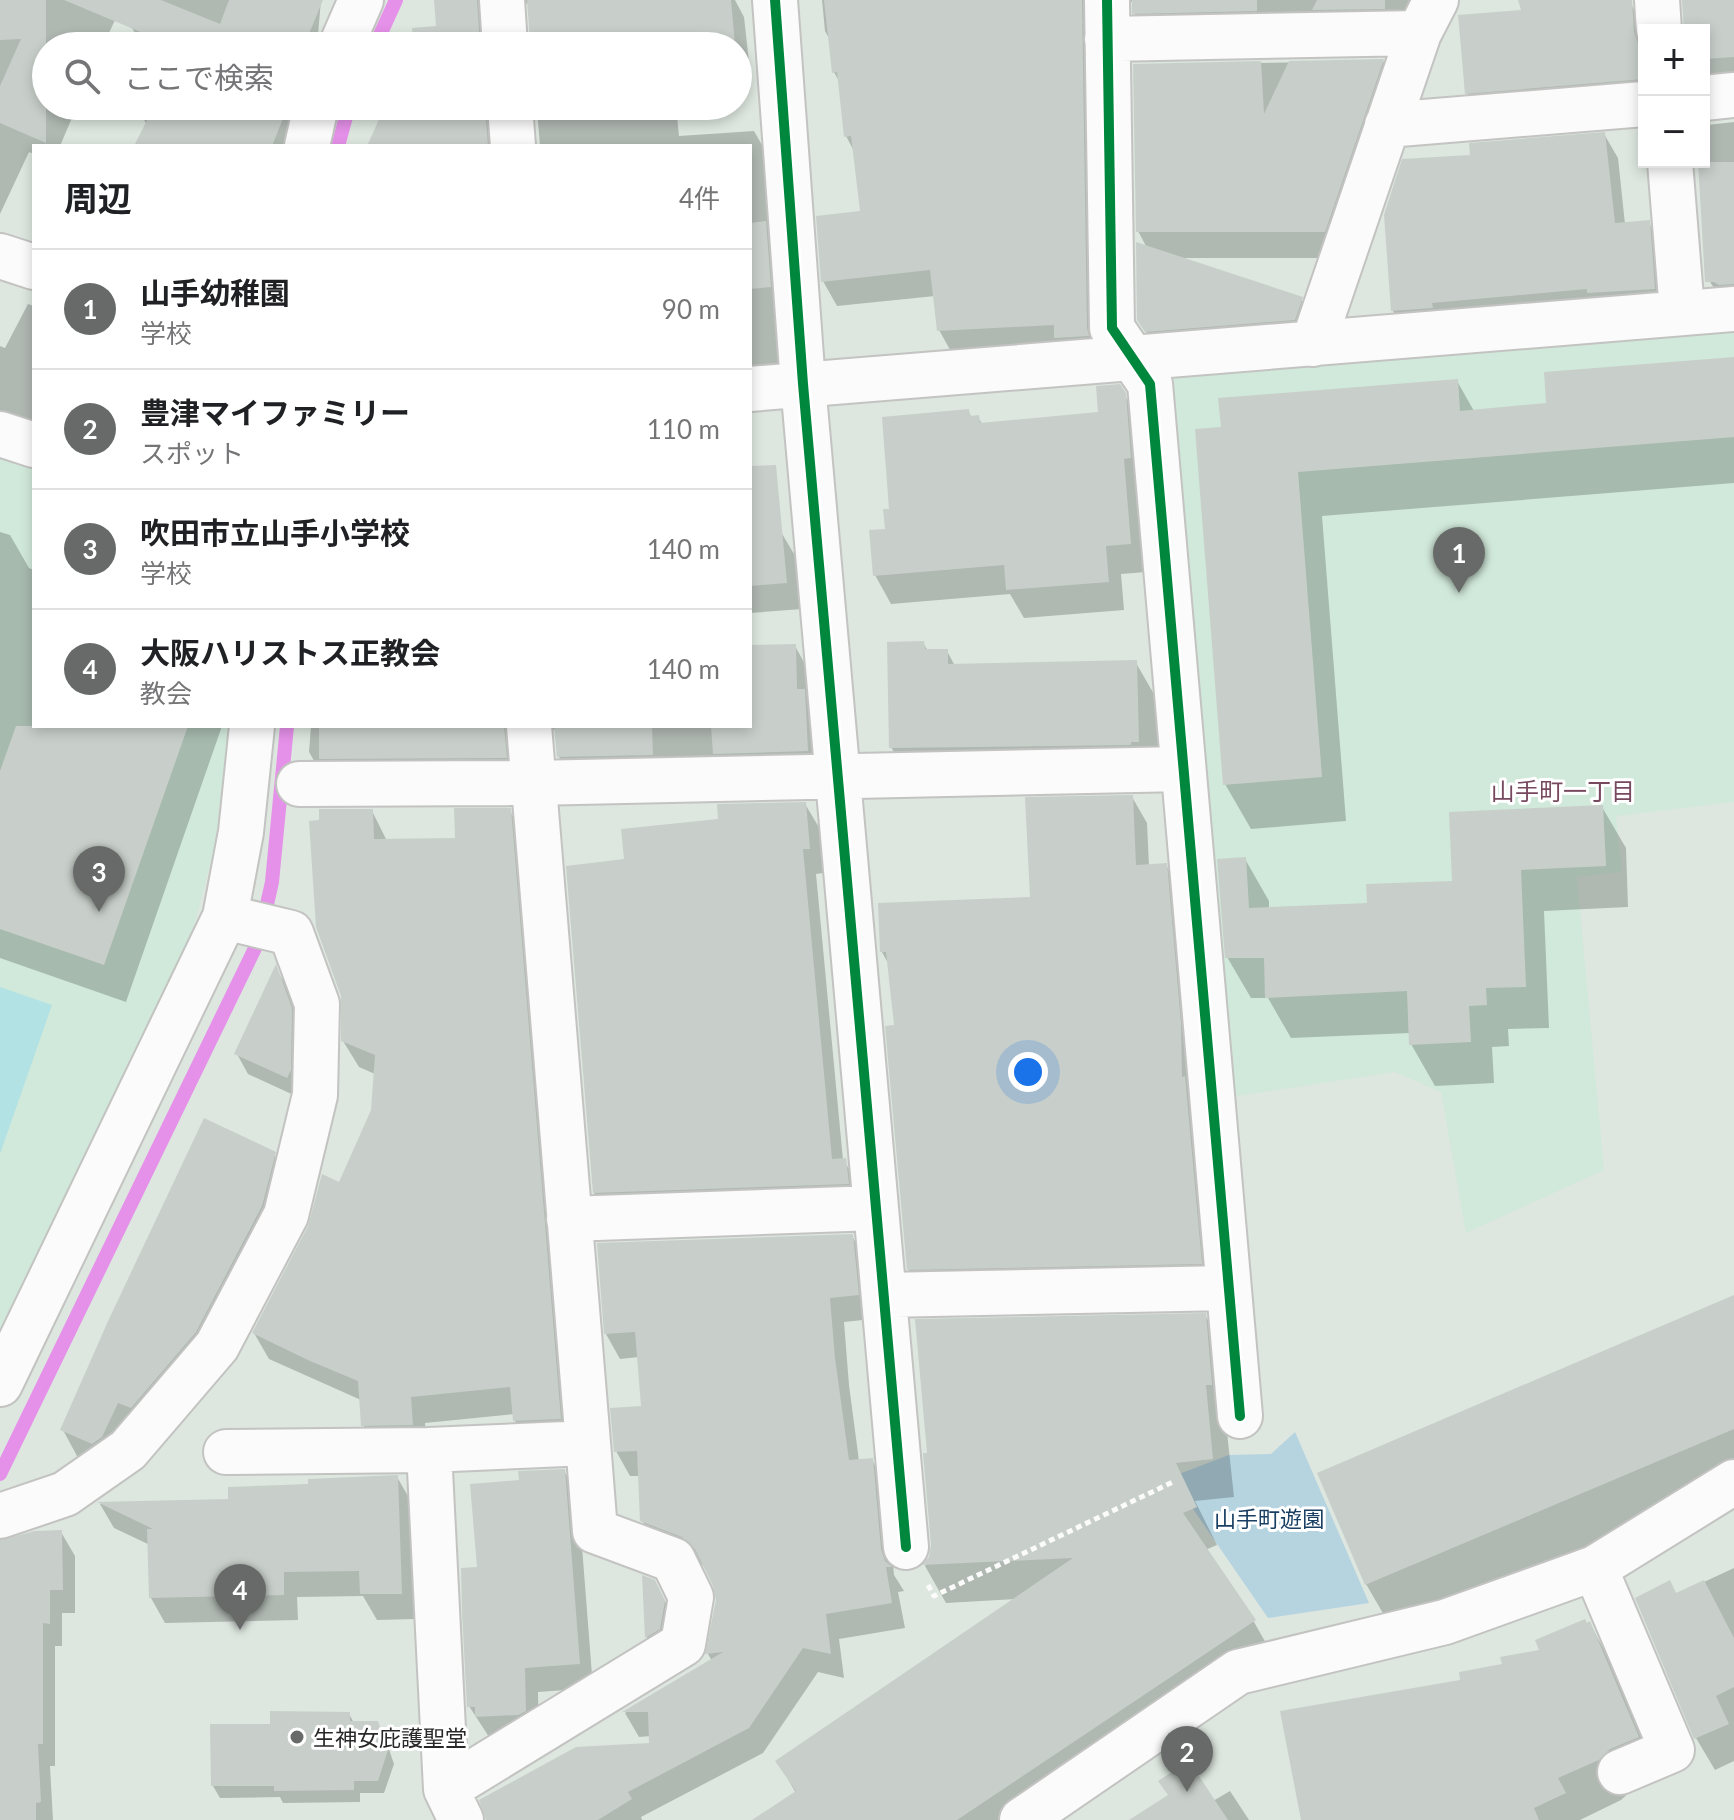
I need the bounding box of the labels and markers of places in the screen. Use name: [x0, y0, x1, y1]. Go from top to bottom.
pin: 1: [1433, 527, 1485, 593]
pin: 3: [73, 846, 125, 912]
pin: 4: [214, 1564, 266, 1630]
place label: 生神女庇護聖堂: [313, 1724, 467, 1751]
pin: 2: [1161, 1726, 1213, 1792]
marker: 生神女庇護聖堂: [288, 1728, 306, 1746]

